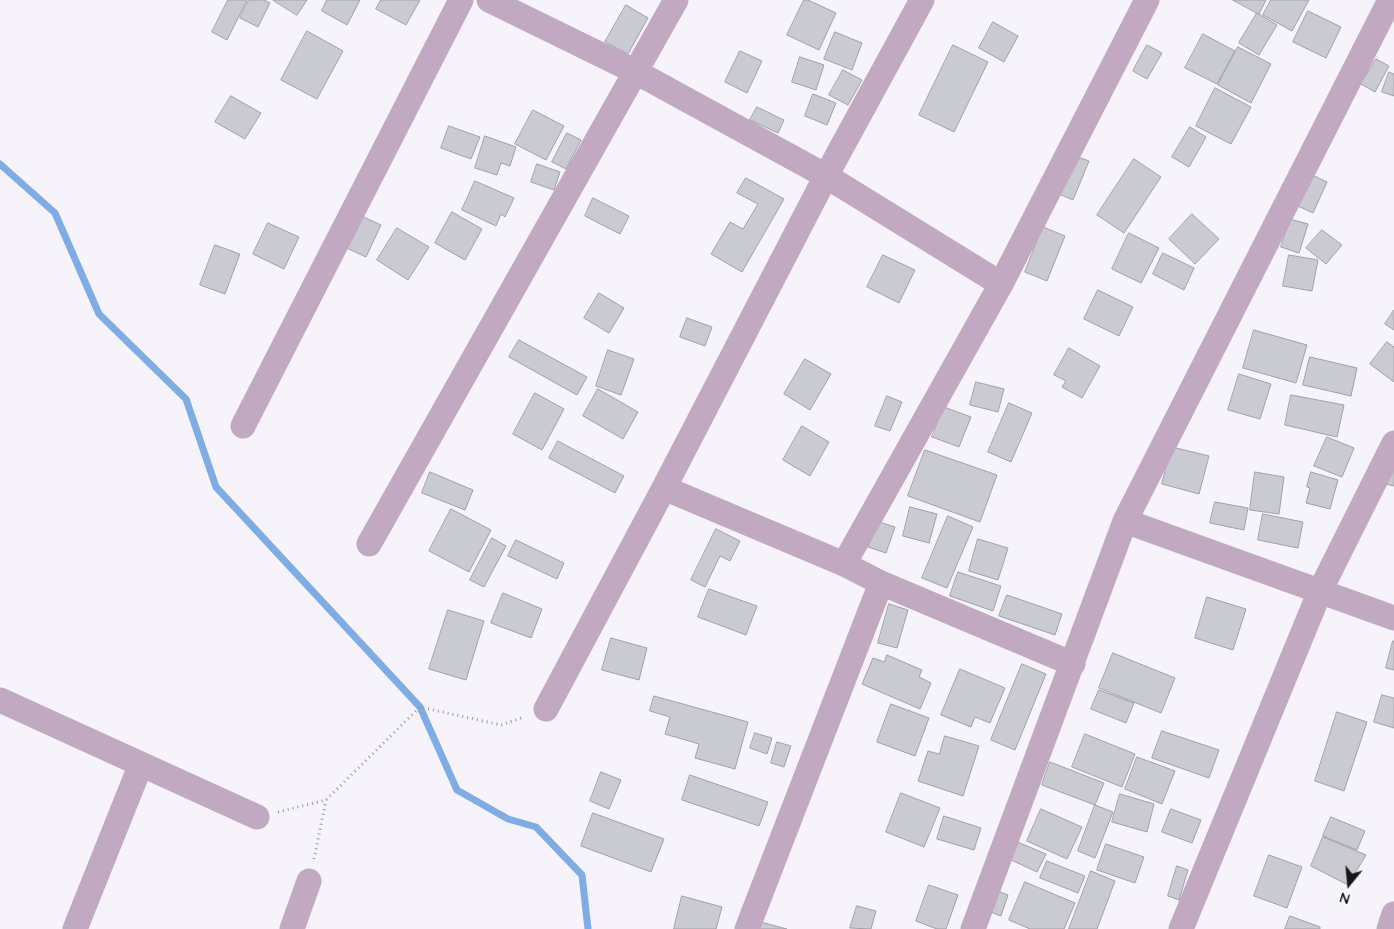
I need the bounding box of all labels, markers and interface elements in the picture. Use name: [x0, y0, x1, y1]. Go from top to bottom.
north arrow: [1324, 859, 1374, 909]
text: N: [1337, 888, 1352, 908]

